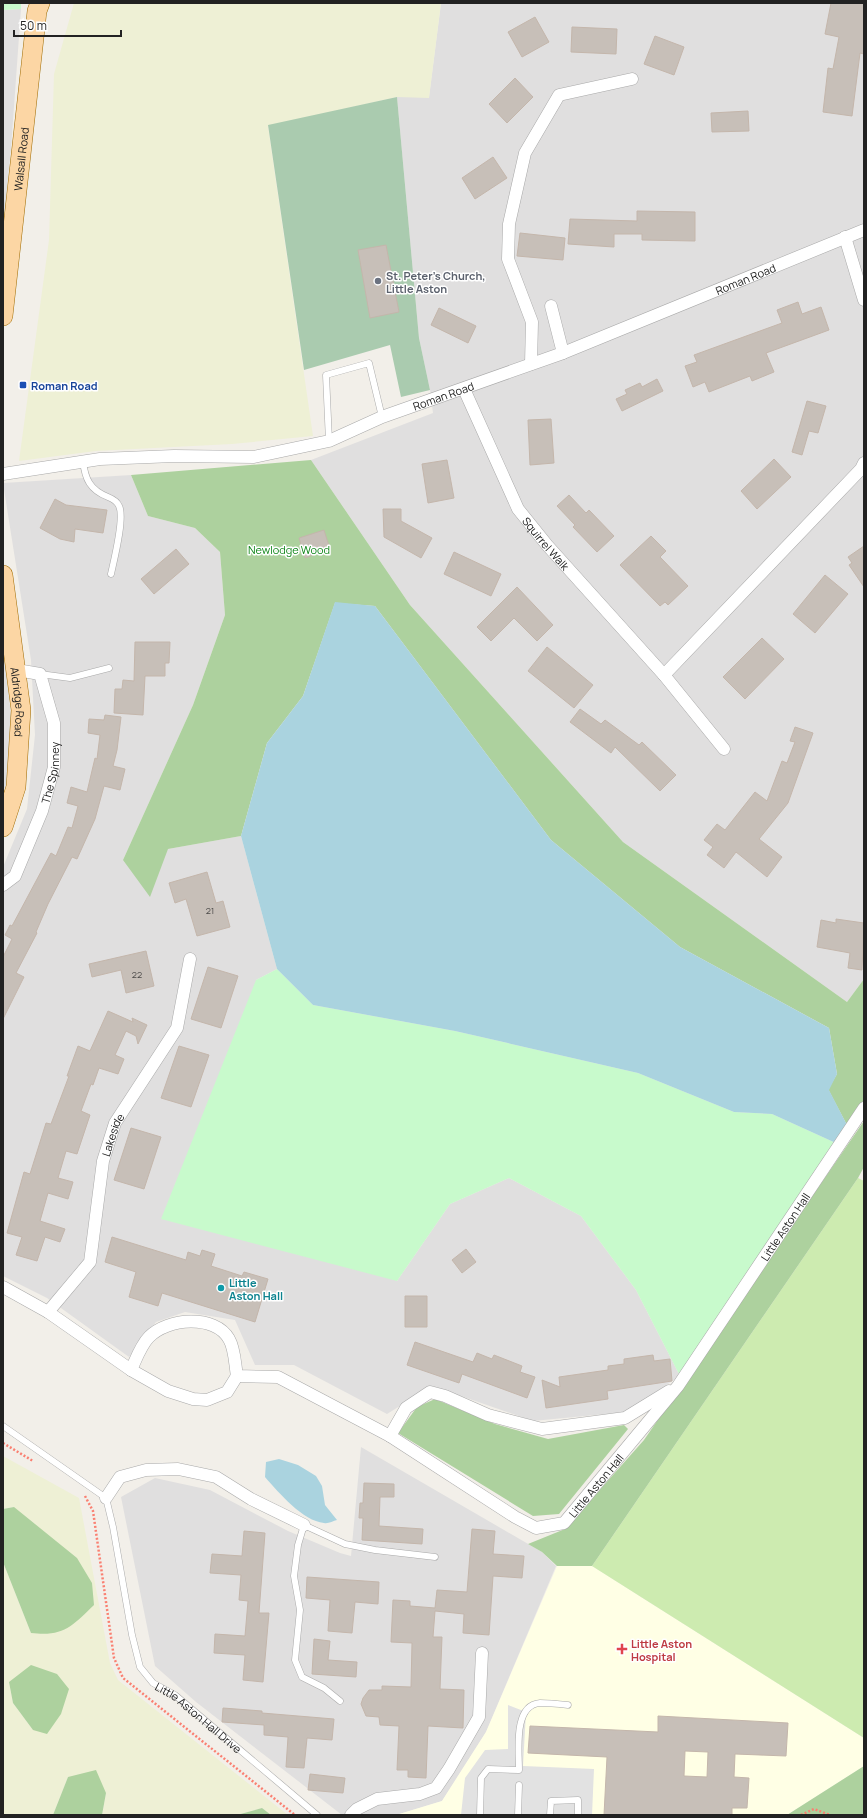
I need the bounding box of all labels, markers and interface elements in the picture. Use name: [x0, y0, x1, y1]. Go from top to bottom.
scale bar: [14, 12, 121, 38]
text: 50 m: [20, 17, 47, 34]
street label: Walsall Road: [10, 126, 31, 192]
street label: Roman Road: [713, 260, 778, 298]
place label: St. Peter's Church, Little Aston: [386, 268, 486, 296]
marker: St. Peter's Church, Little Aston: [373, 276, 383, 286]
place label: Roman Road: [31, 378, 98, 393]
street label: Roman Road: [411, 378, 476, 413]
marker: Roman Road: [18, 380, 28, 390]
street label: Squirrel Walk: [519, 513, 574, 573]
park label: Newlodge Wood: [248, 542, 330, 557]
street label: Aldridge Road: [8, 666, 29, 737]
street label: The Spinney: [37, 741, 62, 805]
house number: 21: [206, 904, 214, 917]
house number: 22: [132, 968, 142, 981]
street label: Lakeside: [97, 1110, 127, 1158]
street label: Little Aston Hall: [757, 1190, 813, 1263]
place label: Little Aston Hall: [229, 1275, 283, 1303]
marker: Little Aston Hall: [216, 1283, 226, 1293]
street label: Little Aston Hall: [565, 1450, 626, 1520]
place label: Little Aston Hospital: [631, 1636, 692, 1664]
marker: Little Aston Hospital: [616, 1643, 628, 1655]
street label: Little Aston Hall Drive: [153, 1678, 246, 1756]

